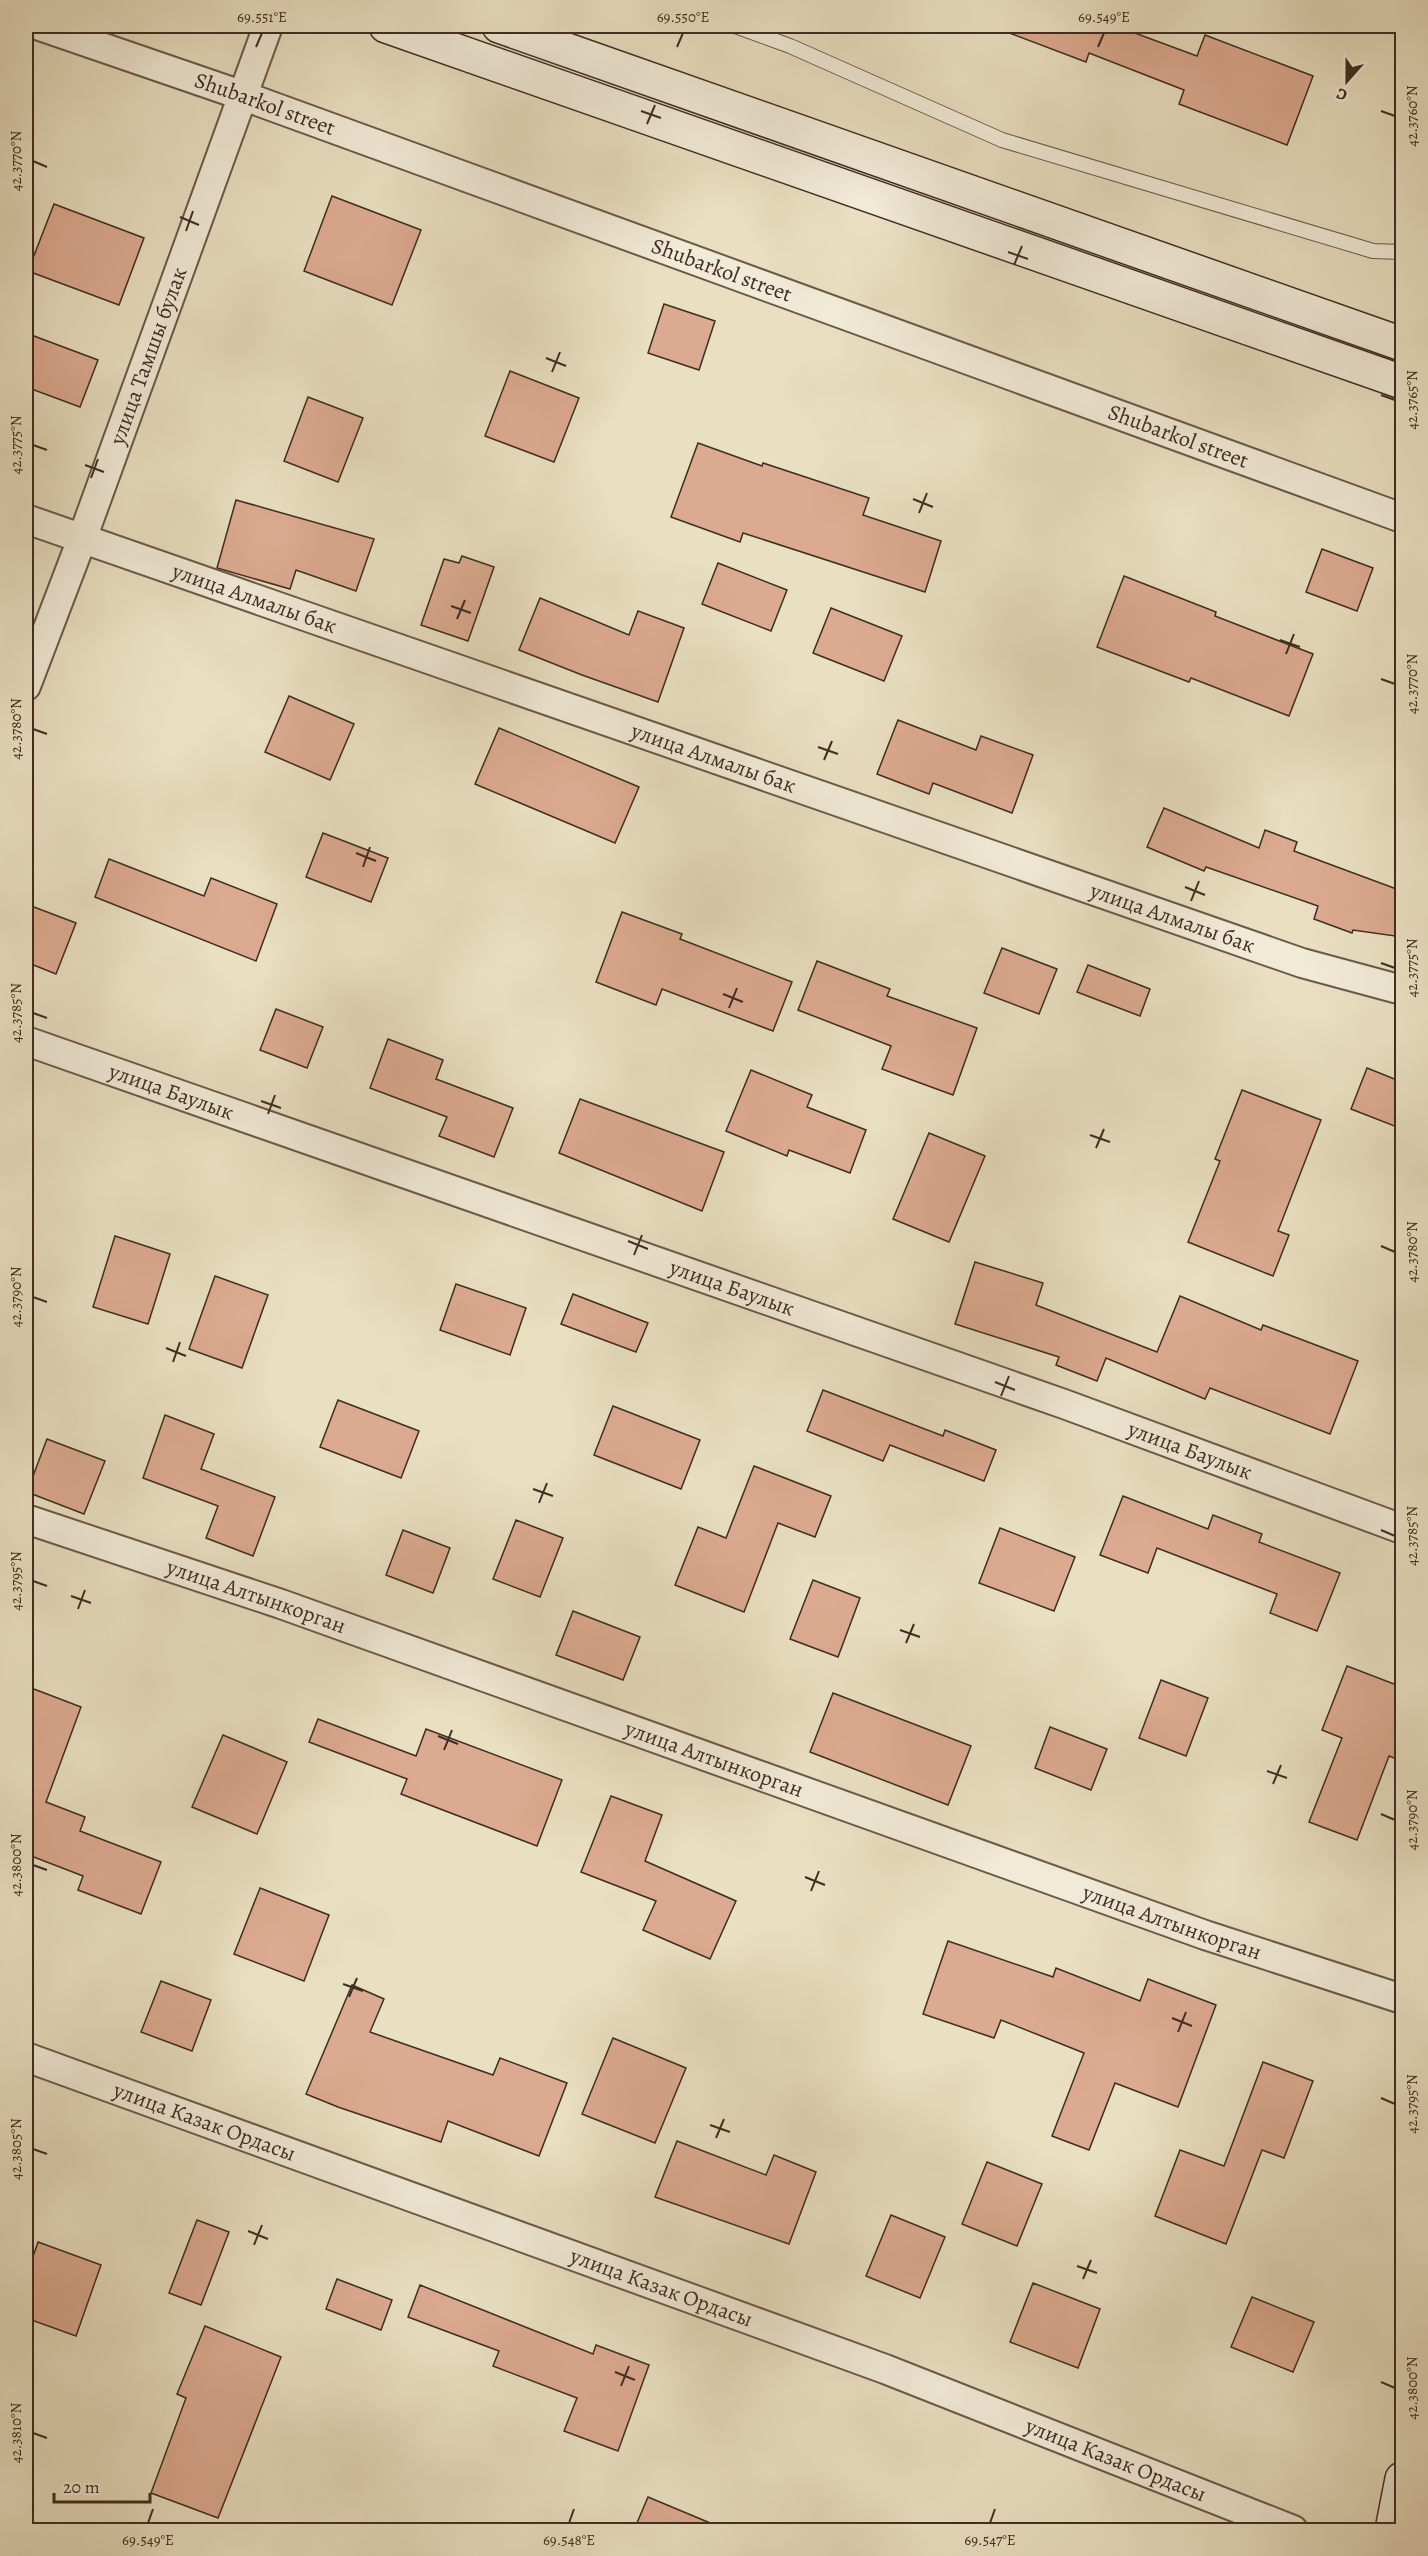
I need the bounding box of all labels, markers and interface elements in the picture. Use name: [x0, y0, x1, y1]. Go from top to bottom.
text: 69.551°E: [237, 7, 287, 27]
text: 69.550°E: [657, 7, 709, 27]
text: 69.549°E: [1078, 7, 1130, 27]
north arrow: [1317, 51, 1377, 111]
street label: Shubarkol street: [190, 65, 339, 143]
text: С: [1333, 82, 1351, 106]
text: 42.3760°N: [1402, 85, 1422, 147]
text: 42.3770°N: [6, 130, 26, 191]
street label: Shubarkol street: [647, 231, 796, 309]
street label: улица Тамшы булак: [102, 263, 194, 450]
text: 42.3765°N: [1402, 370, 1422, 430]
street label: Shubarkol street: [1104, 397, 1253, 476]
text: 42.3775°N: [6, 415, 26, 475]
street label: улица Алмалы бак: [167, 556, 341, 641]
text: 42.3770°N: [1402, 653, 1422, 714]
text: 42.3780°N: [6, 698, 26, 760]
street label: улица Алмалы бак: [626, 715, 800, 801]
street label: улица Алмалы бак: [1085, 875, 1259, 960]
text: 42.3775°N: [1402, 938, 1422, 998]
text: 42.3785°N: [6, 983, 26, 1043]
street label: улица Баулык: [104, 1056, 238, 1128]
text: 42.3780°N: [1402, 1221, 1422, 1283]
street label: улица Баулык: [665, 1252, 799, 1324]
text: 42.3790°N: [6, 1266, 26, 1328]
street label: улица Баулык: [1123, 1414, 1256, 1487]
text: 42.3785°N: [1402, 1506, 1422, 1566]
text: 42.3795°N: [6, 1551, 26, 1611]
street label: улица Алтынкорган: [162, 1552, 350, 1641]
street label: улица Алтынкорган: [620, 1713, 808, 1805]
text: 42.3790°N: [1402, 1789, 1422, 1851]
text: 42.3800°N: [6, 1833, 26, 1897]
street label: улица Алтынкорган: [1078, 1877, 1265, 1967]
text: 42.3795°N: [1402, 2074, 1422, 2134]
street label: улица Казак Ордасы: [108, 2075, 300, 2169]
text: 42.3805°N: [6, 2118, 26, 2180]
street label: улица Казак Ордасы: [565, 2241, 757, 2335]
text: 42.3800°N: [1402, 2356, 1422, 2420]
text: 42.3810°N: [6, 2403, 26, 2463]
street label: улица Казак Ордасы: [1020, 2411, 1211, 2509]
scale bar: [54, 2466, 150, 2504]
text: 20 m: [63, 2475, 100, 2499]
text: 69.549°E: [122, 2530, 174, 2550]
text: 69.548°E: [543, 2530, 595, 2550]
text: 69.547°E: [964, 2530, 1016, 2550]

